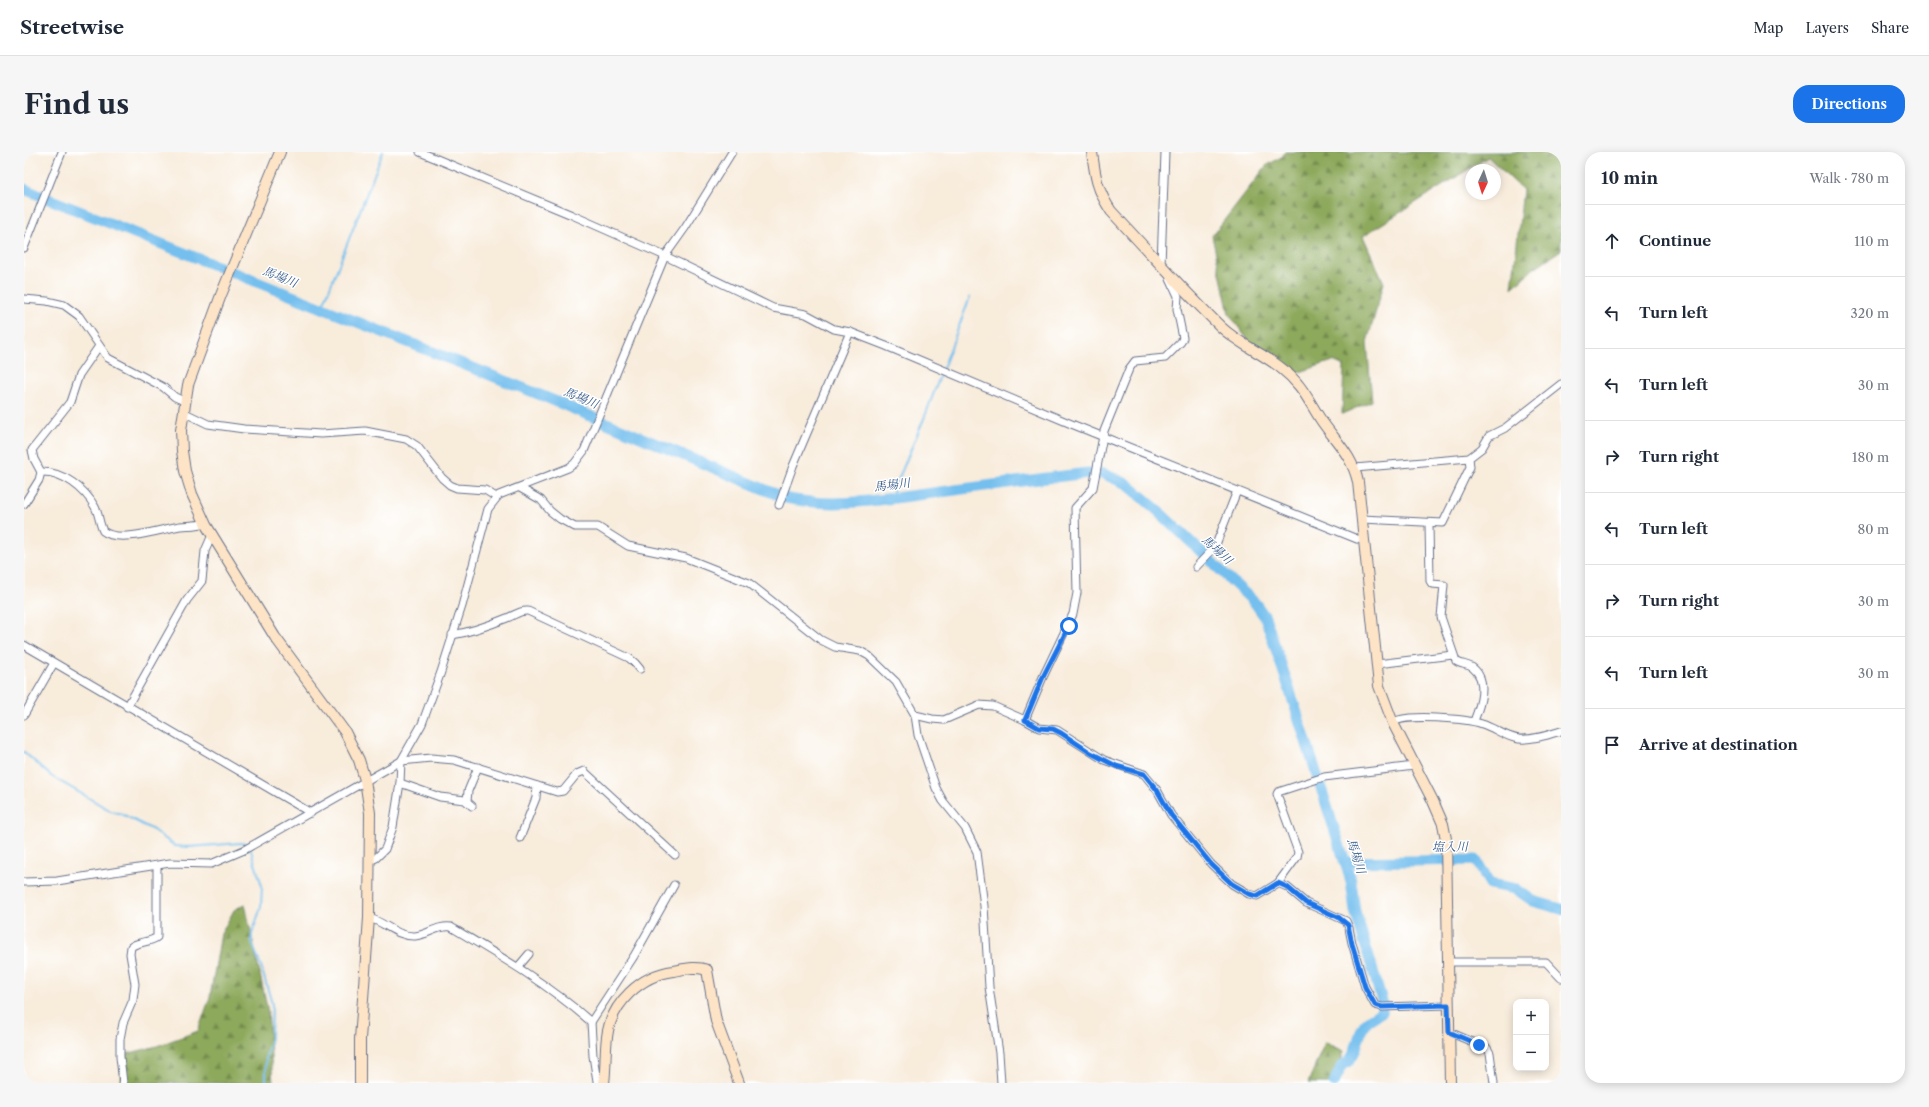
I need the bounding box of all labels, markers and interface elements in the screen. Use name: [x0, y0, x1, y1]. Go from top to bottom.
text: Streetwise: [20, 16, 124, 39]
text: Map: [1753, 19, 1783, 37]
text: Layers: [1805, 19, 1849, 37]
text: Share: [1871, 19, 1909, 37]
button: Directions: [1793, 85, 1905, 123]
text: Find us: [24, 87, 129, 121]
north arrow: [1465, 164, 1501, 200]
text: 10 min: [1601, 168, 1658, 188]
text: Walk · 780 m: [1809, 170, 1889, 186]
icon: ahead: [1601, 230, 1623, 252]
text: Continue: [1639, 231, 1711, 250]
text: 110 m: [1854, 233, 1889, 249]
water label: 馬場川: [261, 263, 302, 291]
icon: left: [1601, 302, 1623, 324]
text: Turn left: [1639, 303, 1708, 322]
text: 320 m: [1851, 305, 1889, 321]
icon: left: [1601, 374, 1623, 396]
text: Turn left: [1639, 375, 1708, 394]
text: 30 m: [1858, 377, 1889, 393]
water label: 馬場川: [562, 384, 603, 412]
icon: right: [1601, 446, 1623, 468]
text: Turn right: [1639, 447, 1719, 466]
text: 180 m: [1852, 449, 1889, 465]
water label: 馬場川: [873, 475, 913, 494]
icon: left: [1601, 518, 1623, 540]
text: Turn left: [1639, 519, 1708, 538]
text: 80 m: [1857, 521, 1889, 537]
water label: 馬場川: [1199, 532, 1237, 569]
icon: right: [1601, 590, 1623, 612]
text: Turn right: [1639, 591, 1719, 610]
text: 30 m: [1858, 593, 1889, 609]
route start: [1060, 617, 1078, 635]
icon: left: [1601, 662, 1623, 684]
text: Turn left: [1639, 663, 1708, 682]
text: 30 m: [1858, 665, 1889, 681]
icon: arrive: [1601, 734, 1623, 756]
text: Arrive at destination: [1639, 735, 1798, 754]
water label: 馬場川: [1344, 836, 1369, 877]
water label: 塩入川: [1432, 839, 1470, 854]
map controls: [1513, 999, 1549, 1071]
button: +: [1513, 999, 1549, 1035]
button: −: [1513, 1035, 1549, 1071]
route end: [1470, 1036, 1488, 1054]

